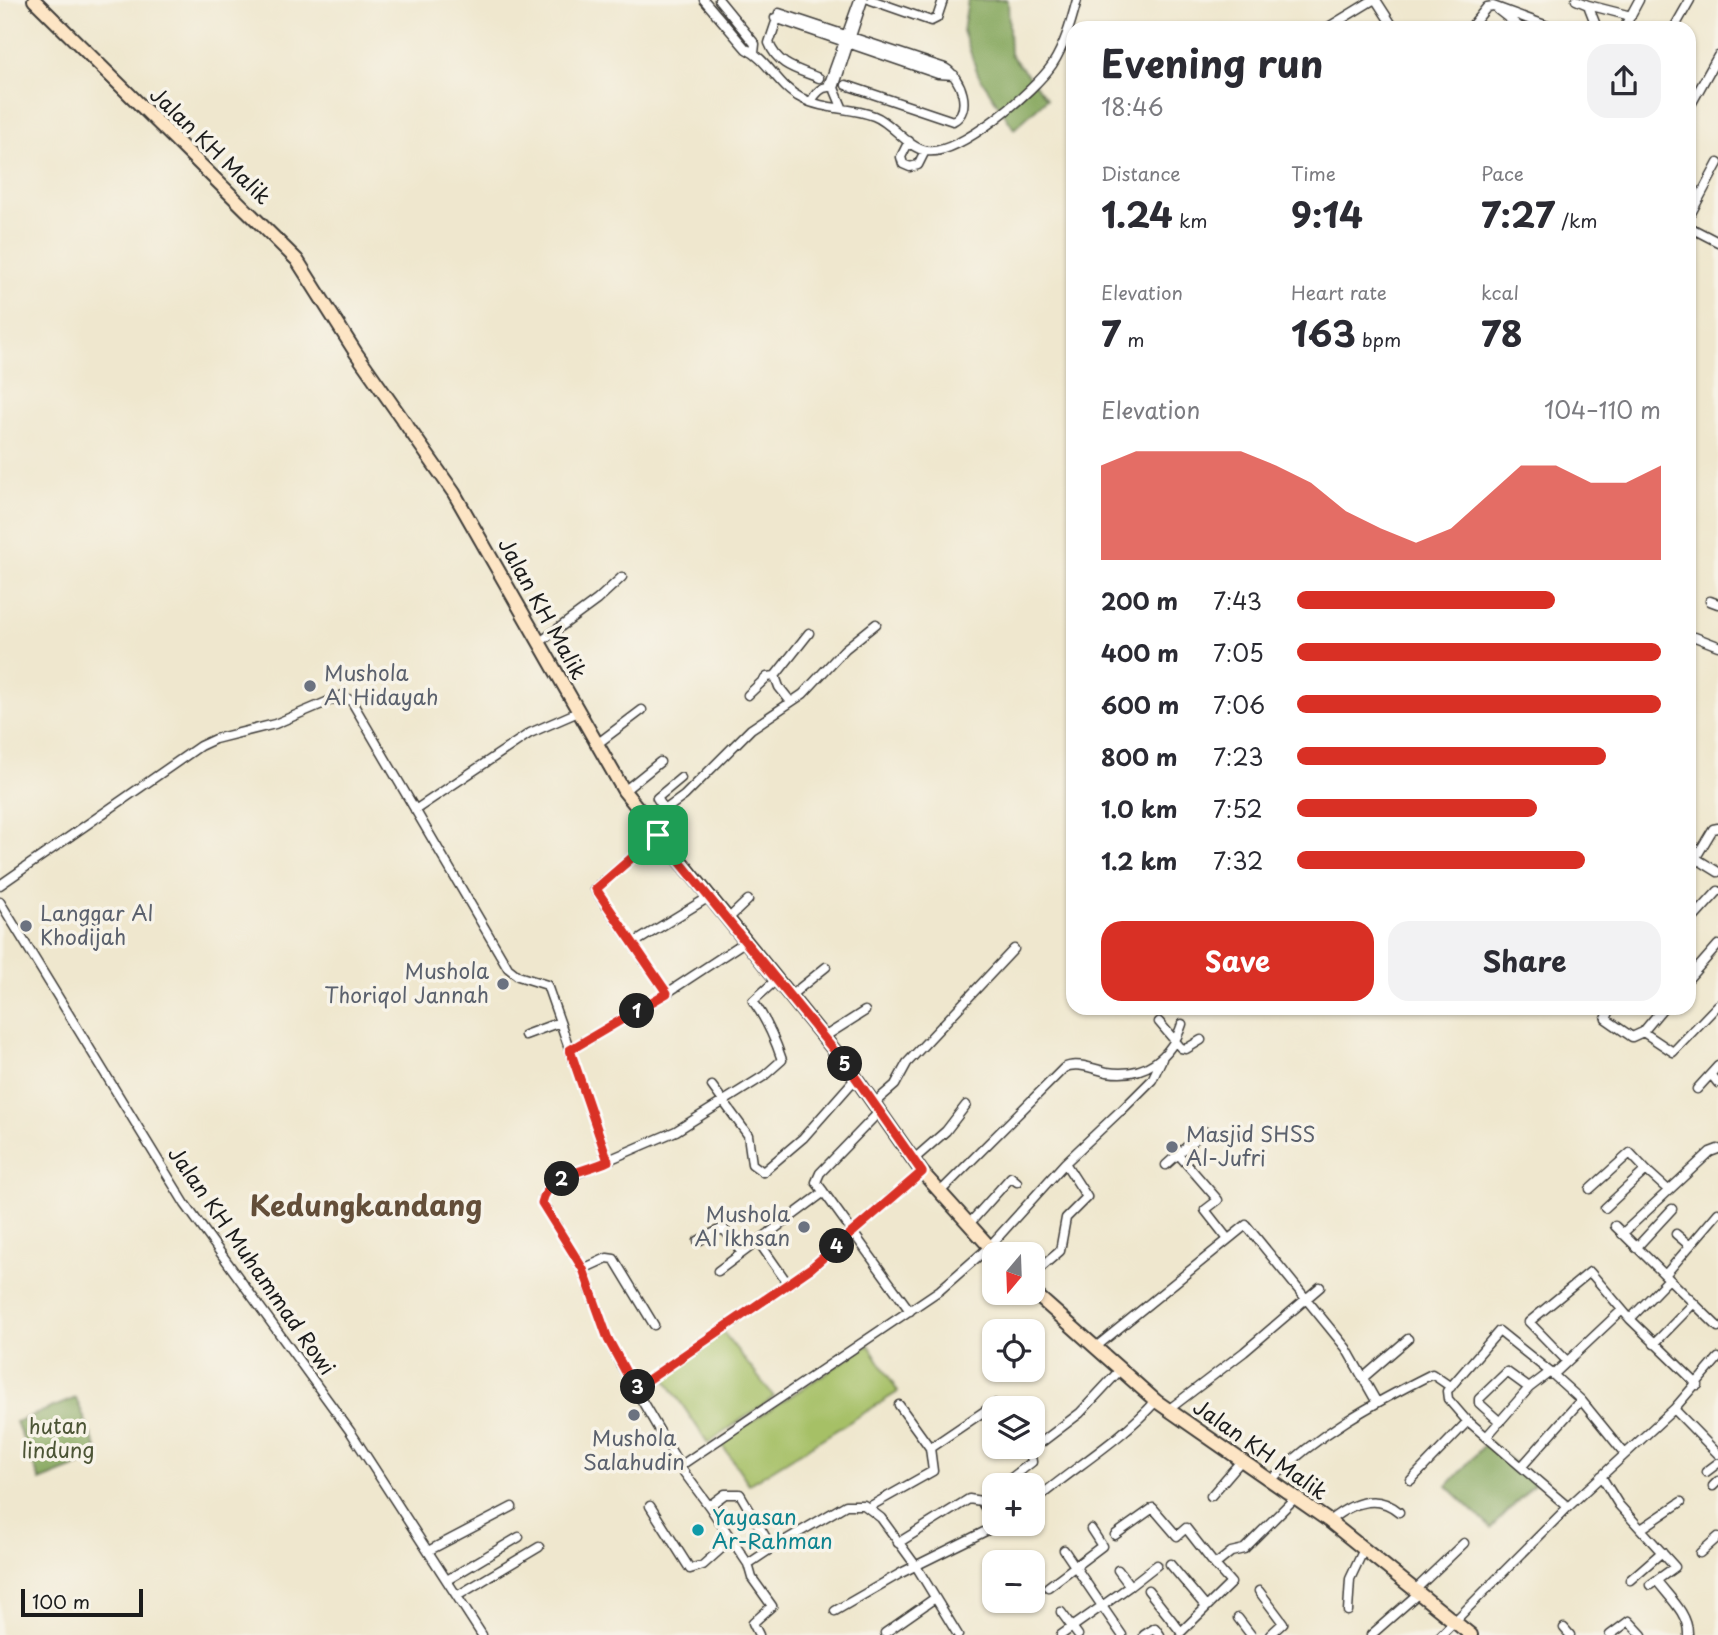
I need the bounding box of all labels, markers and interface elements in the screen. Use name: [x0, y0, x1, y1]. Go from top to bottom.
text: Evening run: [1101, 34, 1323, 91]
button: share: [1587, 44, 1661, 118]
street label: Jalan KH Malik: [143, 78, 279, 211]
text: 18:46: [1101, 89, 1164, 124]
text: Distance: [1101, 159, 1181, 187]
text: Time: [1291, 159, 1336, 187]
text: Pace: [1481, 159, 1524, 187]
text: 1.24: [1101, 187, 1173, 240]
text: 9:14: [1291, 187, 1363, 240]
text: 7:27: [1481, 187, 1555, 240]
text: km: [1173, 206, 1208, 234]
text: /km: [1555, 206, 1598, 234]
text: Elevation: [1101, 278, 1183, 306]
text: Heart rate: [1291, 278, 1387, 306]
text: kcal: [1481, 278, 1519, 306]
text: 7: [1101, 306, 1121, 359]
text: 163: [1291, 306, 1356, 359]
text: 78: [1481, 306, 1523, 359]
text: m: [1121, 325, 1145, 353]
text: bpm: [1356, 325, 1401, 353]
text: Elevation: [1101, 392, 1200, 427]
text: 104–110 m: [1544, 392, 1661, 427]
street label: Jalan KH Malik: [491, 531, 596, 685]
text: 200 m: [1101, 583, 1178, 618]
text: 7:43: [1213, 583, 1262, 618]
text: 400 m: [1101, 635, 1179, 670]
text: 7:05: [1213, 635, 1264, 670]
place label: Mushola Al Hidayah: [324, 656, 439, 712]
marker: Mushola Al Hidayah: [302, 678, 318, 694]
text: 600 m: [1101, 687, 1179, 722]
text: 7:06: [1213, 687, 1265, 722]
text: 800 m: [1101, 739, 1178, 774]
text: 7:23: [1213, 739, 1263, 774]
text: 1.0 km: [1101, 791, 1178, 826]
text: 7:52: [1213, 791, 1263, 826]
pin: [628, 805, 688, 865]
icon: arrive: [639, 816, 677, 854]
text: 1.2 km: [1101, 843, 1177, 878]
text: 7:32: [1213, 843, 1263, 878]
place label: Langgar Al Khodijah: [40, 896, 153, 952]
marker: Langgar Al Khodijah: [18, 918, 34, 934]
button: Save: [1101, 921, 1374, 1001]
button: Share: [1388, 921, 1661, 1001]
place label: Mushola Thoriqol Jannah: [324, 954, 489, 1010]
marker: Mushola Thoriqol Jannah: [495, 976, 511, 992]
pin: 1: [620, 993, 654, 1028]
text: 1: [632, 996, 641, 1024]
pin: 5: [828, 1046, 862, 1082]
text: 5: [838, 1049, 851, 1077]
place label: Masjid SHSS Al-Jufri: [1186, 1117, 1316, 1173]
street label: Jalan KH Muhammad Rowi: [161, 1139, 344, 1381]
marker: Masjid SHSS Al-Jufri: [1164, 1139, 1180, 1155]
pin: 2: [544, 1162, 580, 1196]
text: 2: [555, 1164, 568, 1192]
district label: Kedungkandang: [250, 1183, 482, 1226]
place label: Mushola Al Ikhsan: [694, 1197, 790, 1253]
marker: Mushola Al Ikhsan: [796, 1219, 812, 1235]
pin: 4: [820, 1228, 854, 1264]
text: 4: [830, 1231, 843, 1259]
north arrow: [982, 1242, 1045, 1306]
map controls: [982, 1242, 1045, 1613]
button: locate: [982, 1319, 1045, 1382]
pin: 3: [620, 1370, 656, 1404]
text: 3: [631, 1372, 644, 1400]
street label: Jalan KH Malik: [1187, 1390, 1335, 1507]
button: layers: [982, 1396, 1045, 1459]
marker: Mushola Salahudin: [626, 1407, 642, 1423]
park label: hutan lindung: [21, 1409, 95, 1465]
place label: Mushola Salahudin: [583, 1421, 685, 1477]
button: +: [982, 1473, 1045, 1536]
place label: Yayasan Ar-Rahman: [712, 1500, 833, 1556]
marker: Yayasan Ar-Rahman: [690, 1522, 706, 1538]
button: −: [982, 1550, 1045, 1613]
scale bar: [21, 1586, 144, 1618]
text: 100 m: [32, 1587, 90, 1615]

